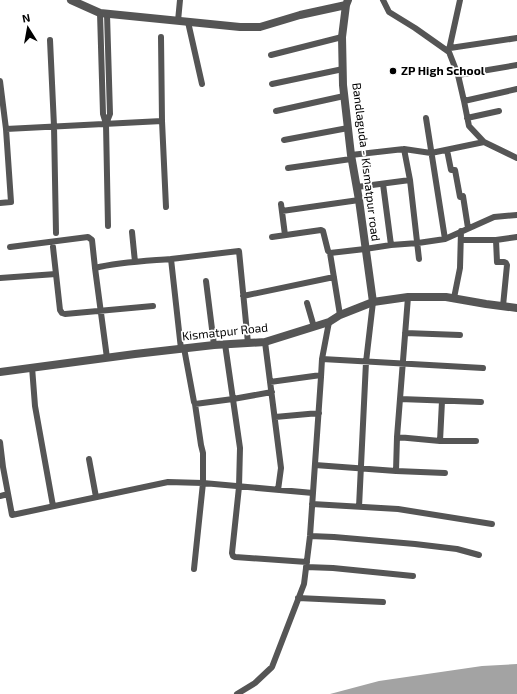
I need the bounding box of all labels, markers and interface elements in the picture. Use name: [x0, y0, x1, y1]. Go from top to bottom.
north arrow: [8, 8, 48, 48]
text: N: [21, 11, 31, 25]
place label: ZP High School: [401, 63, 485, 77]
marker: ZP High School: [388, 66, 398, 76]
street label: Bandlaguda - Kismatpur road: [350, 82, 384, 242]
street label: Kismatpur Road: [181, 320, 269, 342]

